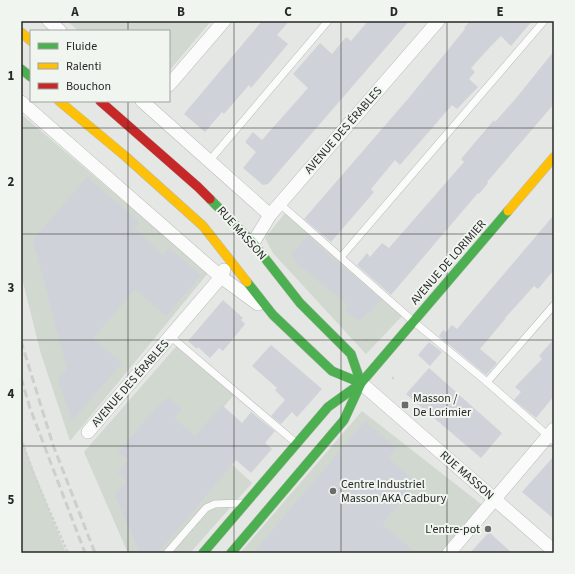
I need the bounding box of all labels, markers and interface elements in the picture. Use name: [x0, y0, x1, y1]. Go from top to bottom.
text: A: [70, 3, 79, 21]
text: B: [177, 3, 185, 21]
text: C: [284, 3, 292, 21]
text: D: [390, 3, 398, 21]
text: E: [496, 3, 504, 21]
legend: [30, 30, 170, 102]
text: Fluide: [66, 38, 97, 55]
text: Ralenti: [66, 58, 101, 75]
text: 1: [8, 67, 15, 85]
text: Bouchon: [66, 78, 111, 95]
street label: AVENUE DES ÉRABLES: [301, 83, 386, 178]
text: 2: [8, 173, 15, 191]
street label: RUE MASSON: [213, 203, 270, 264]
street label: AVENUE DE LORIMIER: [407, 216, 490, 309]
text: 3: [8, 279, 15, 297]
street label: AVENUE DES ÉRABLES: [88, 336, 173, 431]
text: 4: [8, 385, 15, 403]
place label: Masson / De Lorimier: [413, 390, 472, 421]
marker: Masson / De Lorimier: [400, 400, 410, 410]
street label: RUE MASSON: [436, 447, 498, 504]
place label: Centre Industriel Masson AKA Cadbury: [341, 476, 447, 507]
marker: Centre Industriel Masson AKA Cadbury: [328, 486, 338, 496]
text: 5: [8, 491, 15, 509]
place label: L'entre-pot: [425, 521, 480, 538]
marker: L'entre-pot: [483, 524, 493, 534]

